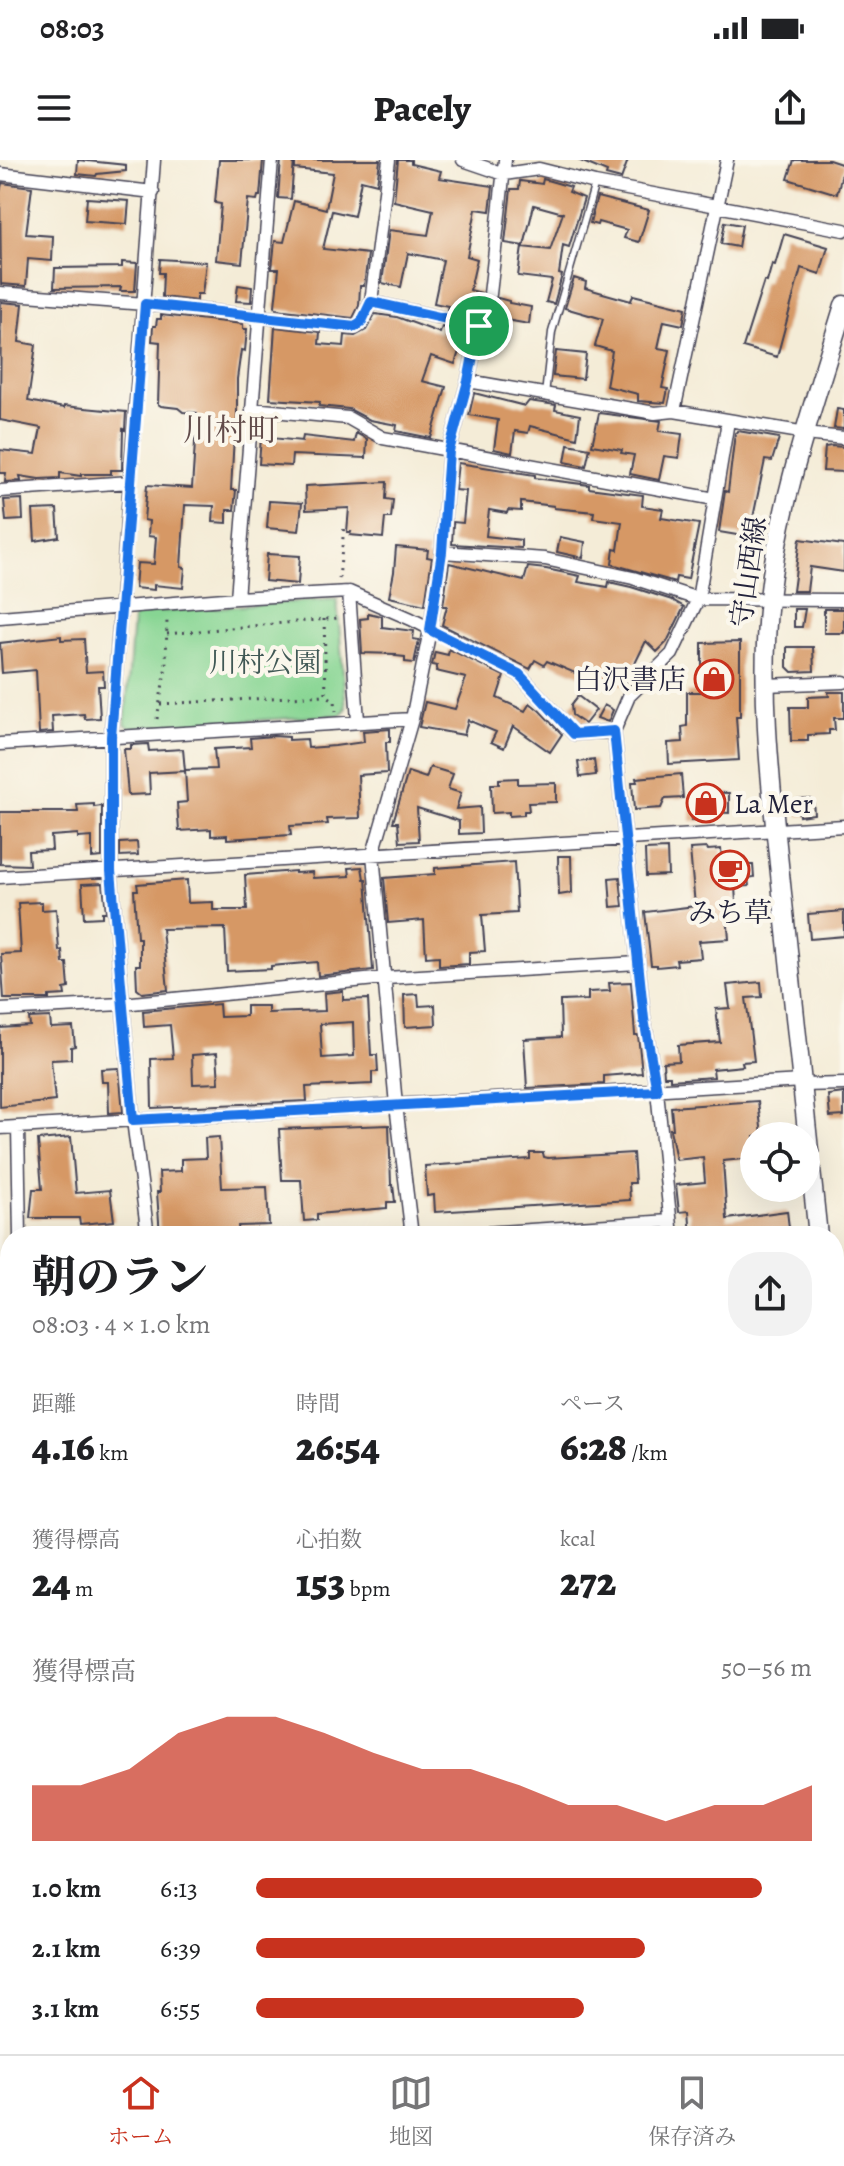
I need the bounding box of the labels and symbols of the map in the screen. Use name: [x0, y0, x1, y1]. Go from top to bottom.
pin: [445, 292, 513, 360]
district label: 川村町: [183, 408, 279, 452]
street label: 守山西線: [722, 514, 776, 630]
park label: 川村公園: [209, 644, 321, 682]
shop icon: 白沢書店: [693, 658, 735, 700]
place label: 白沢書店: [574, 661, 686, 699]
shop icon: La Mer: [685, 782, 727, 824]
place label: La Mer: [734, 785, 813, 823]
cafe icon: みち草: [709, 849, 751, 891]
place label: みち草: [688, 894, 772, 932]

